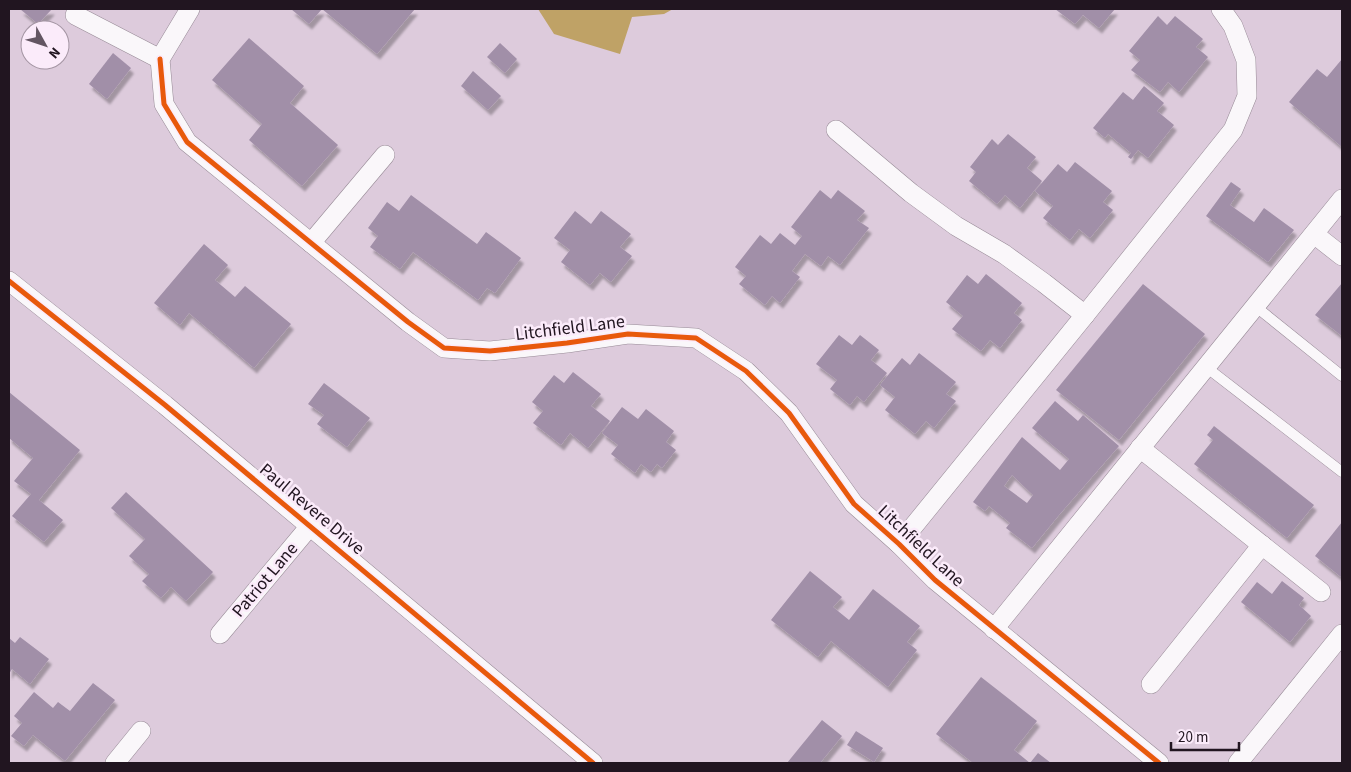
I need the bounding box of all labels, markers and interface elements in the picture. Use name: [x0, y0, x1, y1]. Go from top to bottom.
north arrow: [20, 20, 70, 70]
text: N: [44, 43, 65, 63]
street label: Litchfield Lane: [514, 309, 626, 347]
street label: Paul Revere Drive: [254, 458, 370, 561]
street label: Litchfield Lane: [872, 499, 970, 593]
street label: Patriot Lane: [226, 537, 304, 623]
scale bar: [1171, 720, 1238, 752]
text: 20 m: [1178, 727, 1208, 748]

